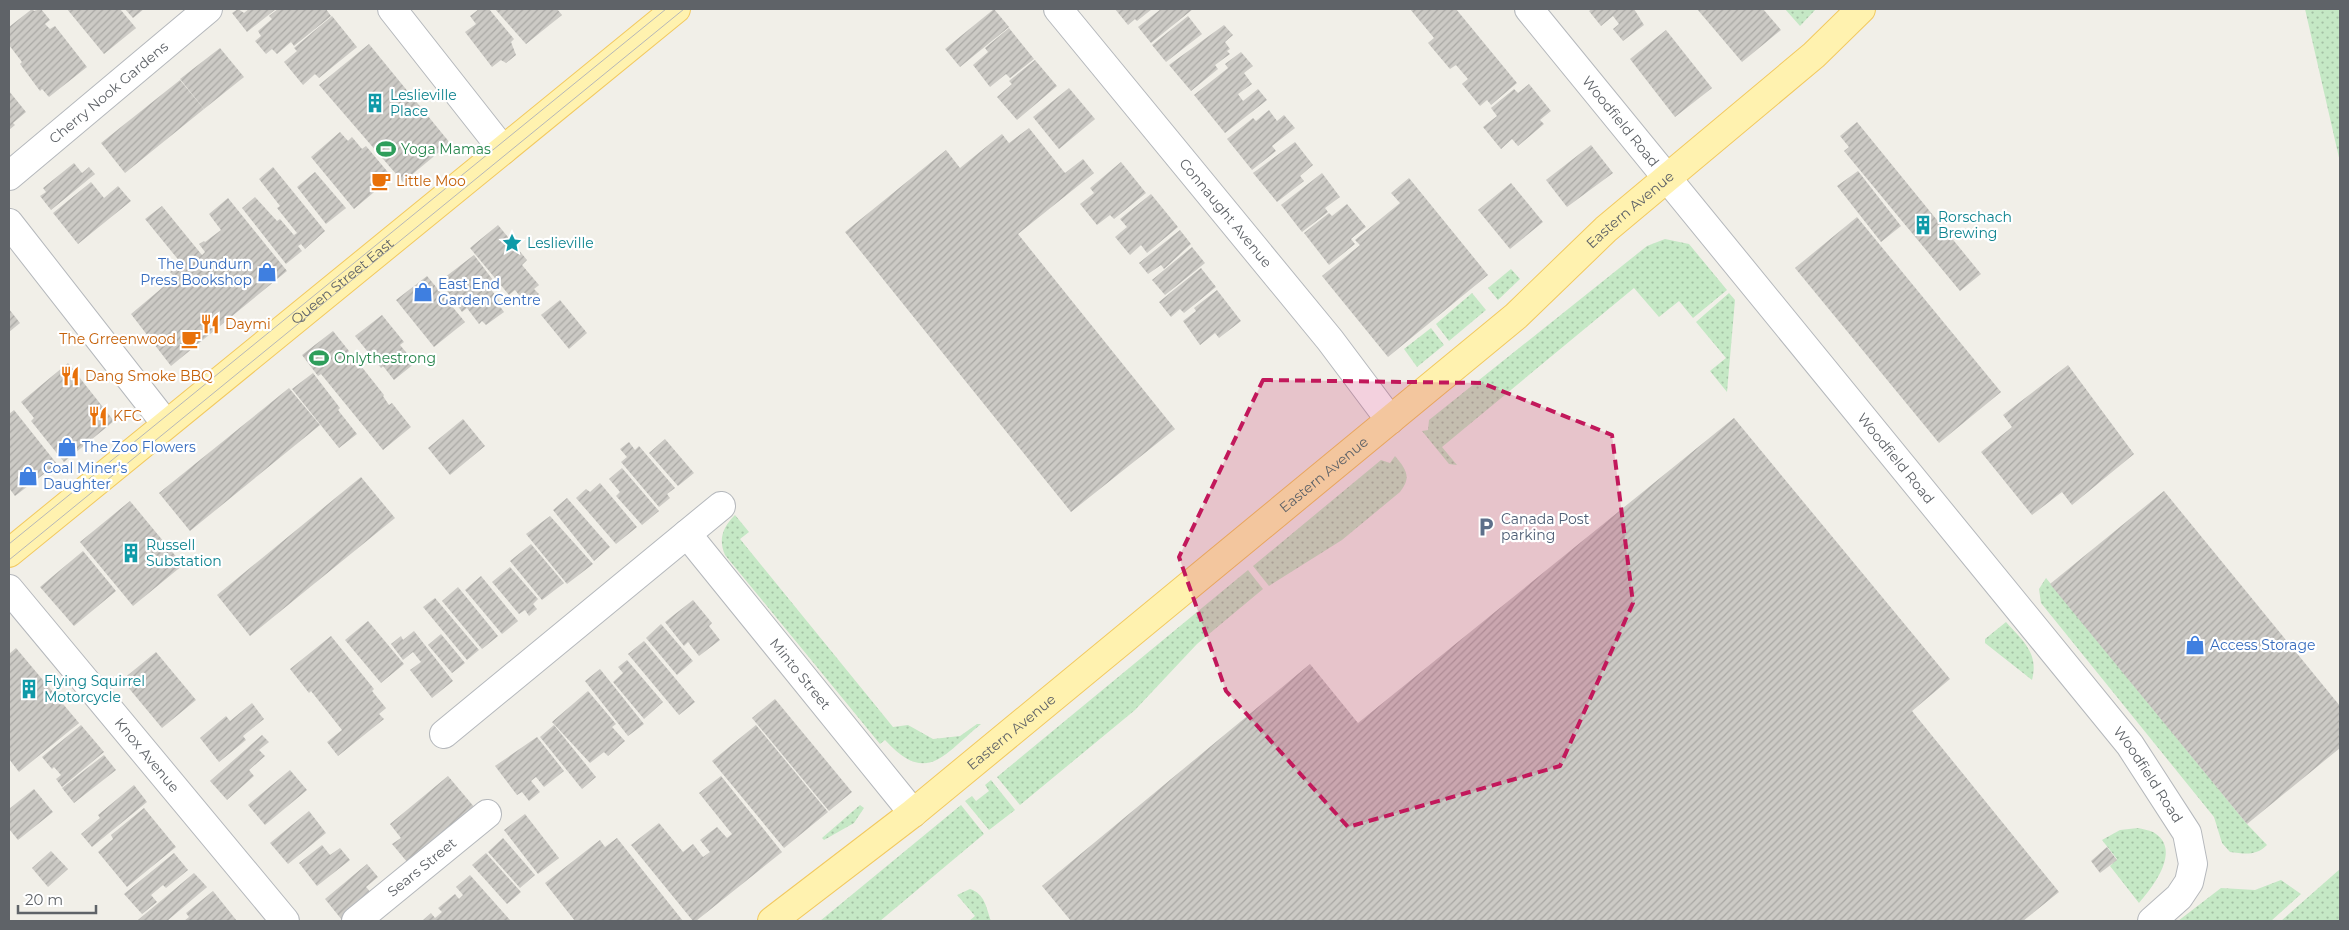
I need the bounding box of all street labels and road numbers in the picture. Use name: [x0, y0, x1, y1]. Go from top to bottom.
street label: Cherry Nook Gardens: [45, 37, 172, 148]
street label: Woodfield Road: [1578, 72, 1663, 171]
street label: Connaught Avenue: [1175, 155, 1276, 271]
street label: Eastern Avenue: [1582, 167, 1678, 252]
street label: Queen Street East: [287, 234, 398, 328]
street label: Woodfield Road: [1853, 409, 1938, 507]
street label: Eastern Avenue: [1276, 433, 1372, 516]
street label: Minto Street: [766, 634, 835, 714]
street label: Eastern Avenue: [963, 690, 1059, 774]
street label: Knox Avenue: [111, 714, 183, 796]
street label: Woodfield Road: [2110, 723, 2187, 826]
street label: Sears Street: [384, 834, 460, 901]

